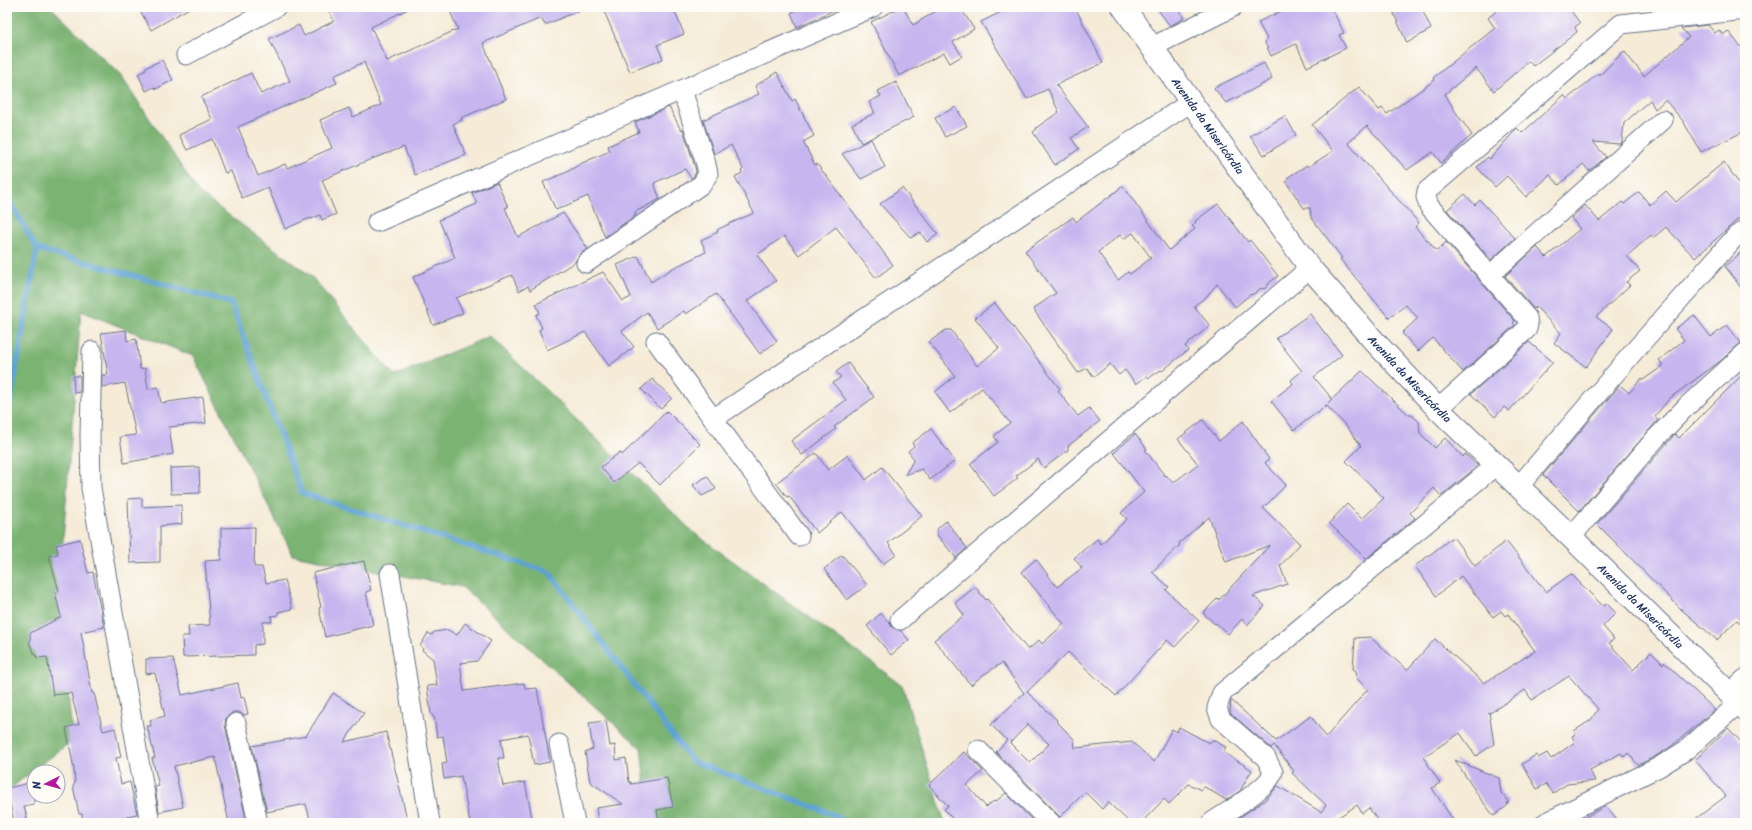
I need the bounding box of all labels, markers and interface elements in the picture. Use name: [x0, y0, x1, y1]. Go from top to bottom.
street label: Avenida da Misericórdia: [1166, 72, 1250, 178]
street label: Avenida da Misericórdia: [1362, 330, 1457, 427]
street label: Avenida da Misericórdia: [1592, 558, 1689, 653]
north arrow: [26, 764, 66, 804]
text: N: [27, 780, 47, 791]

